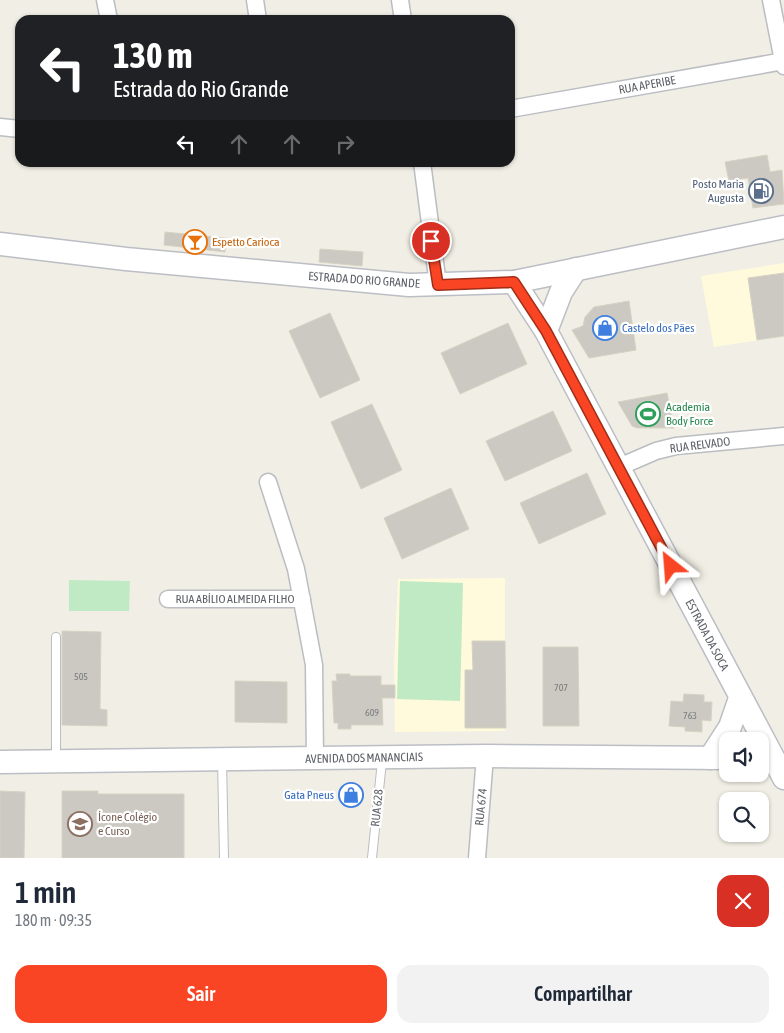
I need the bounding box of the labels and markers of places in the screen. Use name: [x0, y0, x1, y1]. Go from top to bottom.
place label: Posto Maria Augusta: [692, 177, 744, 205]
fuel station icon: Posto Maria Augusta: [748, 178, 774, 204]
pin: [410, 220, 452, 262]
bar icon: Espetto Carioca: [182, 229, 208, 255]
place label: Espetto Carioca: [212, 235, 280, 249]
shop icon: Castelo dos Pães: [592, 315, 618, 341]
place label: Castelo dos Pães: [622, 321, 694, 335]
place label: Academia Body Force: [666, 400, 713, 428]
sports icon: Academia Body Force: [635, 401, 661, 427]
shop icon: Gata Pneus: [338, 782, 364, 808]
place label: Gata Pneus: [284, 788, 334, 802]
place label: Ícone Colégio e Curso: [98, 810, 158, 838]
school or university icon: Ícone Colégio e Curso: [67, 811, 93, 837]

